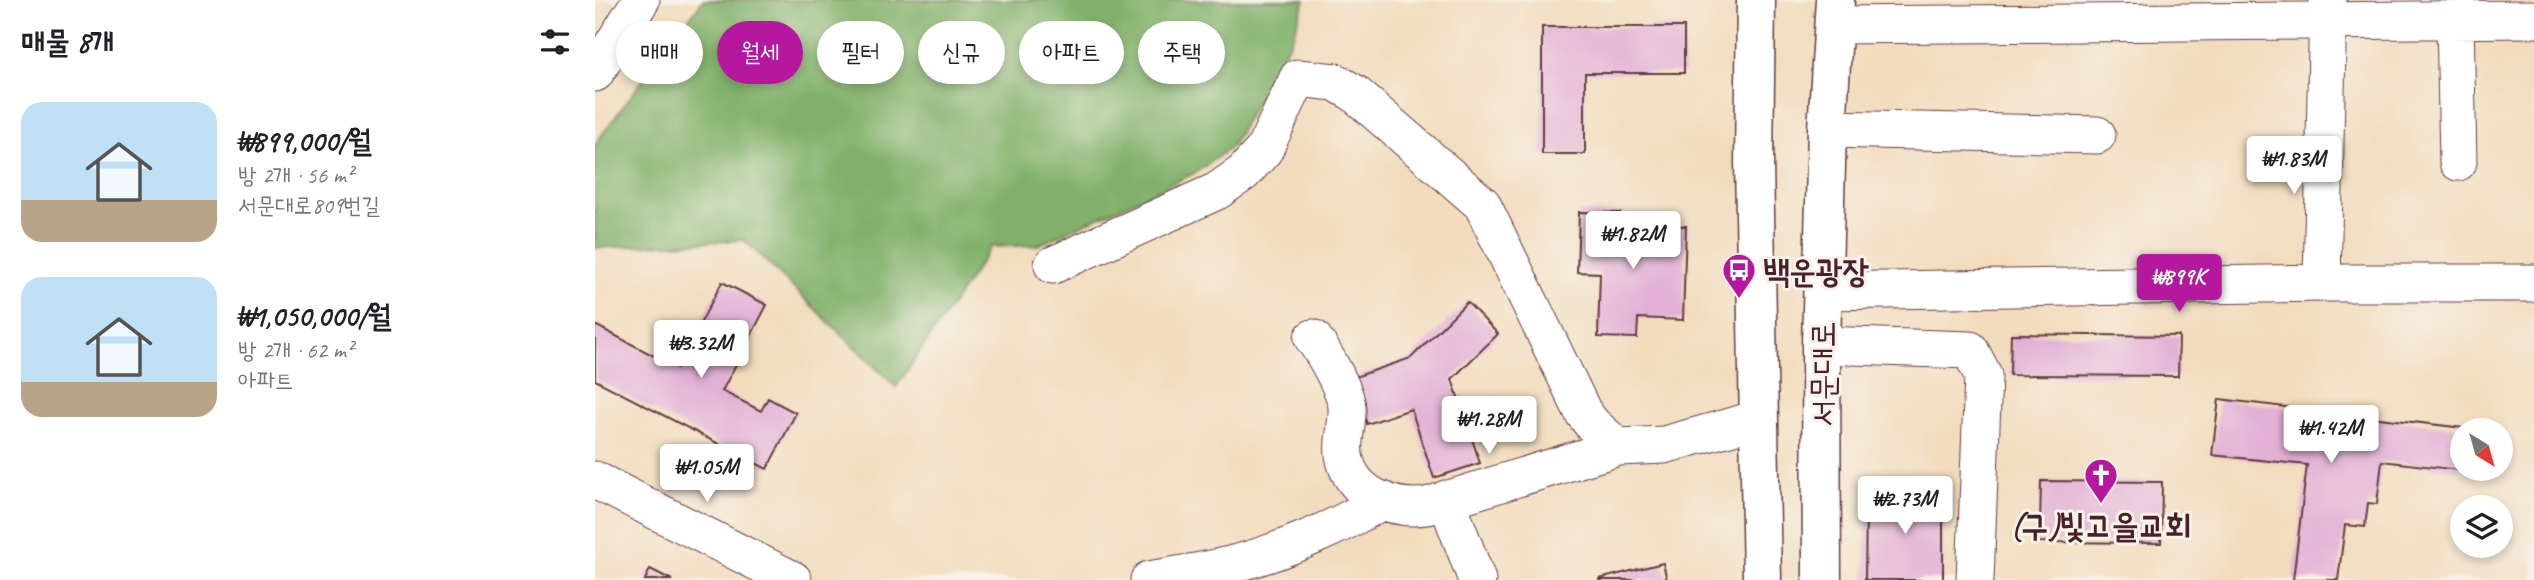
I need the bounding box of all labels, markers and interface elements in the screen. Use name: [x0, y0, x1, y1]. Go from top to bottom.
chip: 매매: [616, 21, 703, 84]
chip: 월세: [717, 21, 803, 84]
chip: 필터: [817, 21, 904, 84]
chip: 신규: [918, 21, 1005, 84]
chip: 아파트: [1019, 21, 1124, 84]
chip: 주택: [1138, 21, 1225, 84]
text: 매물 8개: [21, 23, 114, 61]
icon: filters: [536, 23, 574, 61]
text: ₩899,000/월: [238, 122, 372, 160]
icon: home: [77, 130, 161, 214]
pin: ₩1.83M: [2237, 136, 2351, 196]
text: ₩1.83M: [2263, 144, 2325, 173]
text: 방 2개 · 56 m²: [238, 161, 353, 190]
text: 서문대로809번길: [238, 191, 380, 220]
pin: ₩1.82M: [1576, 212, 1690, 271]
text: ₩1.82M: [1602, 219, 1664, 248]
place label: 백운광장: [1763, 250, 1869, 292]
bus stop icon: 백운광장: [1720, 251, 1758, 300]
pin: ₩899K: [2130, 254, 2228, 314]
text: ₩899K: [2153, 262, 2205, 291]
text: ₩1,050,000/월: [238, 297, 391, 335]
icon: home: [77, 305, 161, 389]
pin: ₩3.32M: [644, 320, 758, 380]
street label: 서문대로: [1802, 321, 1844, 427]
text: ₩3.32M: [670, 328, 732, 357]
text: 방 2개 · 62 m²: [238, 336, 353, 365]
text: 아파트: [238, 366, 294, 395]
pin: ₩1.28M: [1432, 396, 1546, 456]
text: ₩1.28M: [1458, 404, 1520, 433]
pin: ₩1.42M: [2274, 406, 2388, 465]
text: ₩1.42M: [2300, 413, 2362, 442]
north arrow: [2450, 418, 2513, 481]
map controls: [2450, 418, 2513, 558]
pin: ₩1.05M: [650, 444, 764, 504]
text: ₩1.05M: [676, 452, 738, 481]
church icon: (구)빛고을교회: [2082, 456, 2120, 505]
pin: ₩2.73M: [1848, 476, 1962, 536]
text: ₩2.73M: [1874, 484, 1936, 513]
button: layers: [2450, 495, 2513, 558]
place label: (구)빛고을교회: [2010, 505, 2192, 547]

